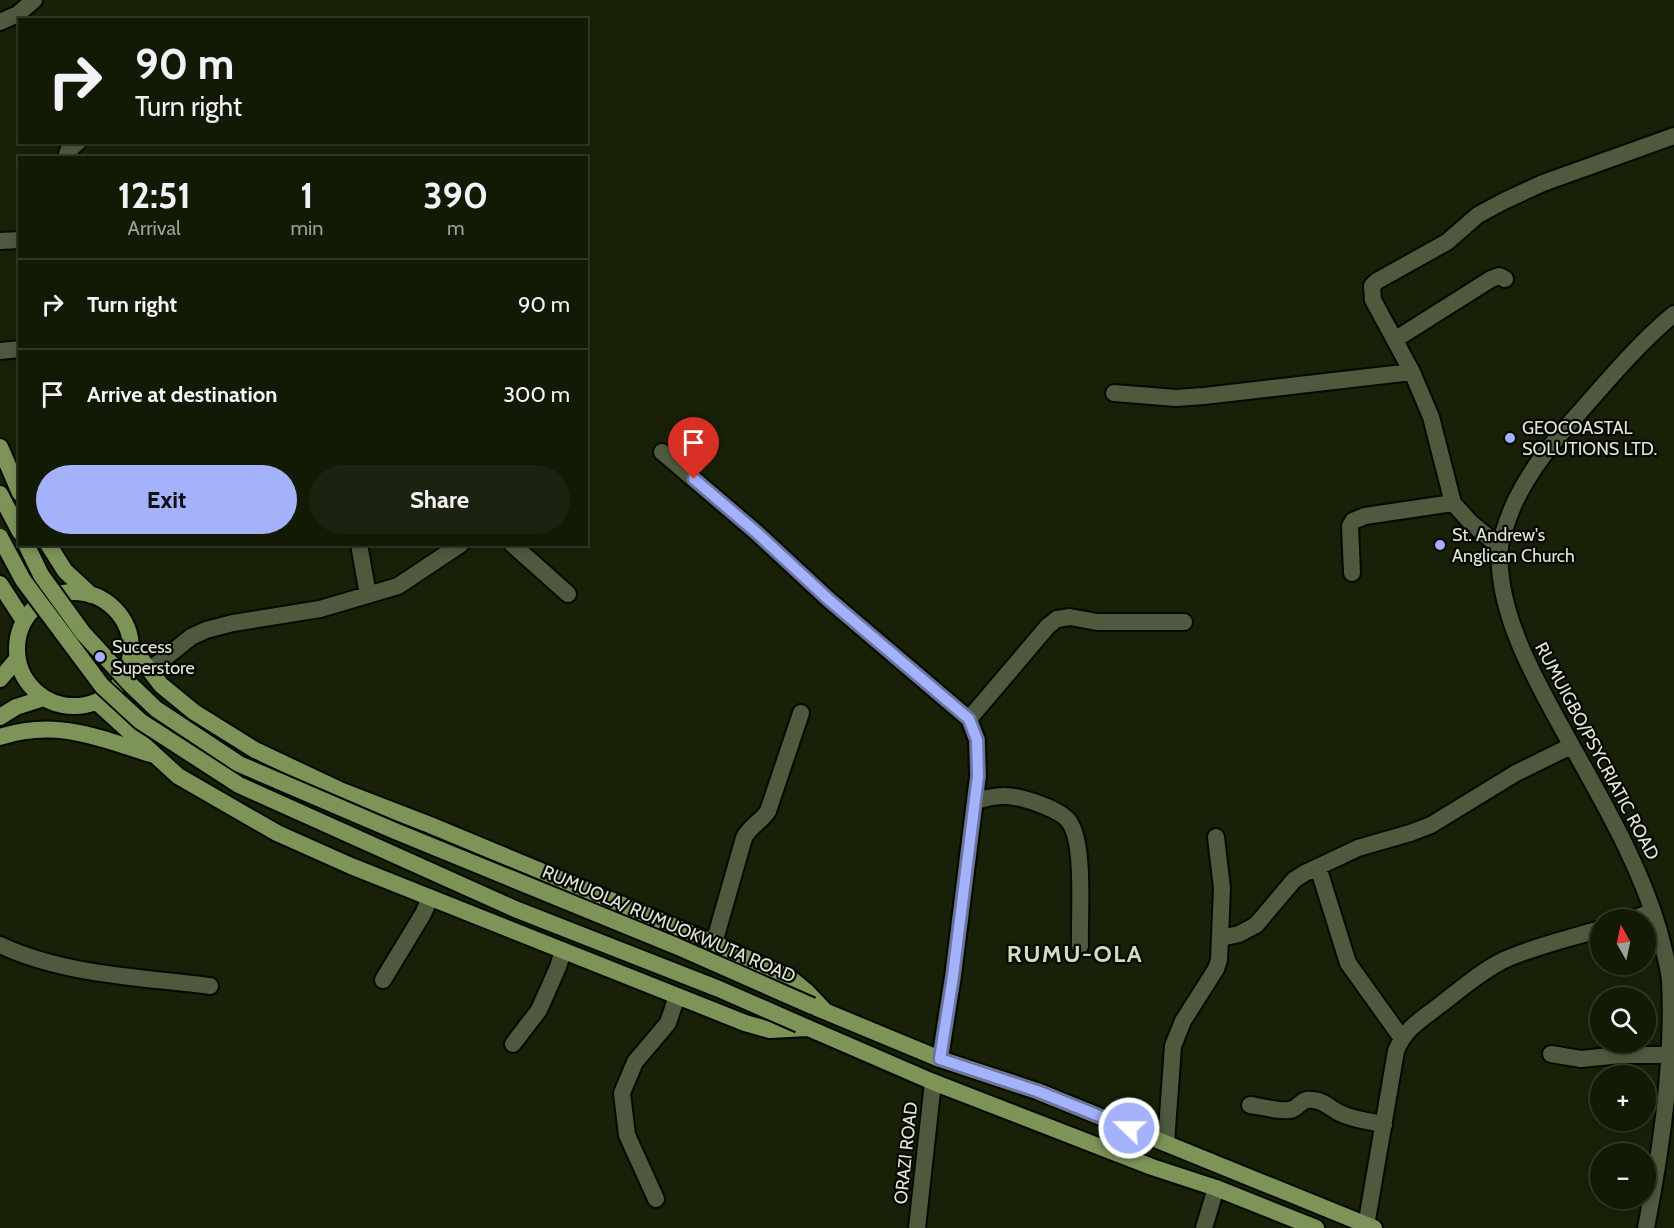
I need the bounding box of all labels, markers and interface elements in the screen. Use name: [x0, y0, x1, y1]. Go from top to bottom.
text: 90 m: [135, 38, 234, 90]
icon: right: [36, 42, 114, 120]
text: Turn right: [135, 90, 242, 123]
text: 12:51: [118, 173, 191, 217]
text: 1: [300, 173, 314, 217]
text: 390: [423, 173, 488, 217]
text: Arrival: [128, 216, 181, 240]
text: min: [290, 216, 323, 240]
text: m: [447, 216, 464, 240]
icon: right: [36, 288, 69, 321]
text: Turn right: [87, 291, 177, 318]
text: 90 m: [518, 291, 570, 318]
icon: arrive: [36, 378, 69, 411]
text: Arrive at destination: [87, 381, 277, 408]
text: 300 m: [503, 381, 570, 408]
pin: [668, 417, 719, 479]
place label: GEOCOASTAL SOLUTIONS LTD.: [1522, 417, 1657, 460]
icon: arrive: [677, 426, 710, 459]
marker: GEOCOASTAL SOLUTIONS LTD.: [1503, 431, 1517, 445]
button: Exit: [36, 465, 297, 534]
button: Share: [309, 465, 570, 534]
place label: St. Andrew's Anglican Church: [1452, 524, 1575, 567]
marker: St. Andrew's Anglican Church: [1433, 538, 1447, 552]
place label: Success Superstore: [112, 636, 195, 679]
street label: RUMUIGBO/PSYCRIATIC ROAD: [1530, 638, 1664, 864]
marker: Success Superstore: [93, 650, 107, 664]
street label: RUMUOLA/ RUMUOKWUTA ROAD: [539, 861, 799, 987]
north arrow: [1590, 909, 1656, 975]
map controls: [1590, 909, 1656, 1209]
district label: RUMU-OLA: [1007, 939, 1143, 968]
button: search: [1590, 987, 1656, 1053]
button: +: [1590, 1065, 1656, 1131]
position arrow: [1097, 1096, 1161, 1160]
street label: ORAZI ROAD: [890, 1101, 922, 1205]
button: −: [1590, 1143, 1656, 1209]

